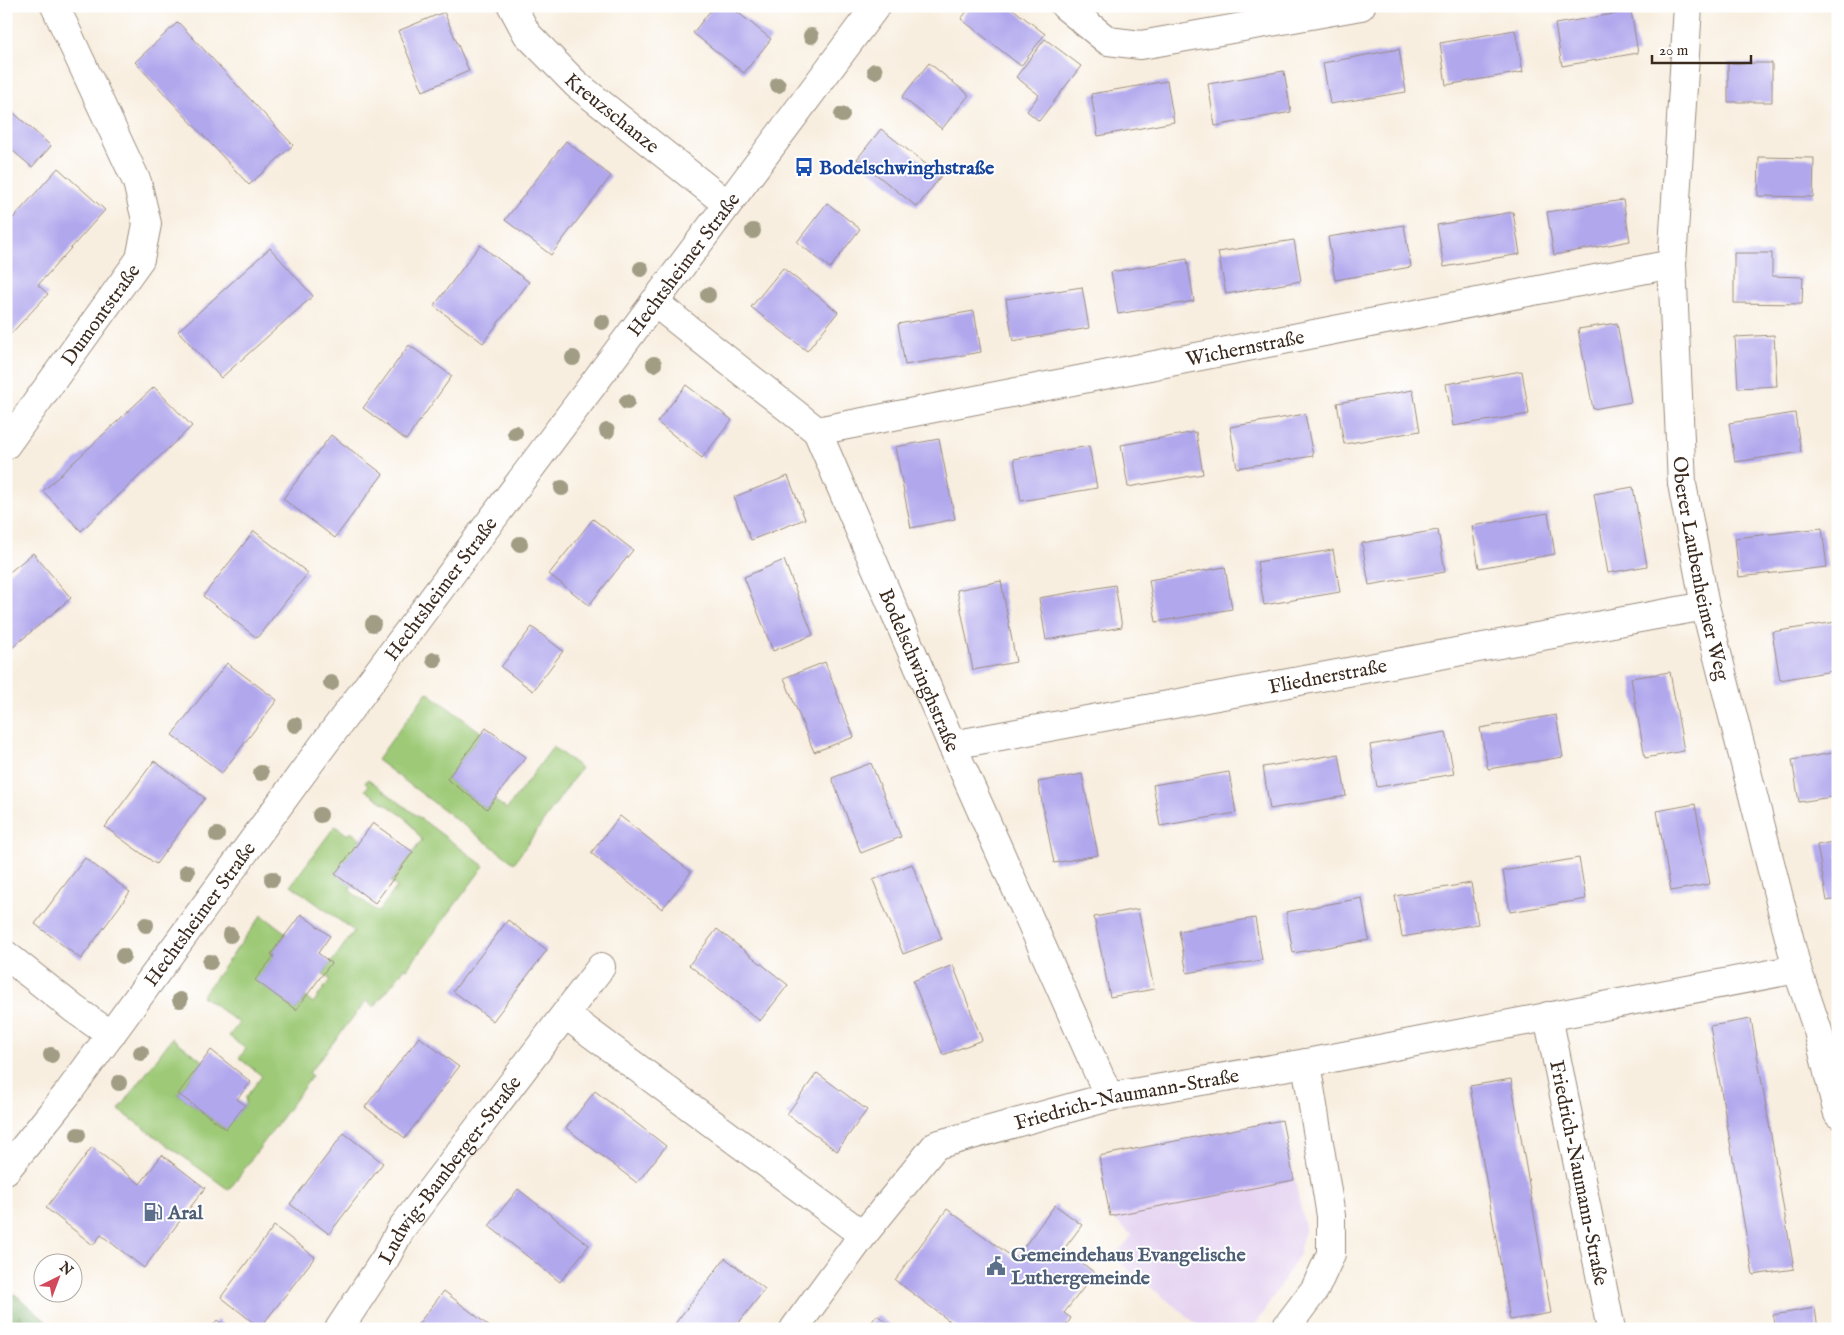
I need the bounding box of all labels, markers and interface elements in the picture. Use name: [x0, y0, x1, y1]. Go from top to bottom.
scale bar: [1652, 32, 1750, 64]
text: 20 m: [1659, 41, 1689, 60]
street label: Kreuzschanze: [558, 68, 664, 159]
bus stop icon: Bodelschwinghstraße: [793, 156, 815, 178]
place label: Bodelschwinghstraße: [819, 156, 995, 181]
street label: Hechtsheimer Straße: [622, 188, 746, 342]
street label: Dumontstraße: [56, 259, 146, 371]
street label: Wichernstraße: [1184, 325, 1307, 373]
street label: Oberer Laubenheimer Weg: [1667, 456, 1735, 684]
street label: Hechtsheimer Straße: [380, 512, 503, 666]
street label: Bodelschwinghstraße: [872, 585, 965, 756]
street label: Fliednerstraße: [1267, 654, 1389, 700]
street label: Hechtsheimer Straße: [139, 837, 262, 992]
street label: Friedrich-Naumann-Straße: [1543, 1058, 1613, 1288]
street label: Friedrich-Naumann-Straße: [1012, 1064, 1241, 1137]
street label: Ludwig-Bamberger-Straße: [374, 1071, 527, 1269]
fuel station icon: Aral: [142, 1201, 164, 1223]
place label: Aral: [167, 1201, 204, 1226]
place label: Gemeindehaus Evangelische Luthergemeinde: [1011, 1243, 1246, 1291]
north arrow: [32, 1252, 82, 1302]
public building icon: Gemeindehaus Evangelische Luthergemeinde: [985, 1255, 1007, 1277]
text: N: [55, 1258, 77, 1280]

